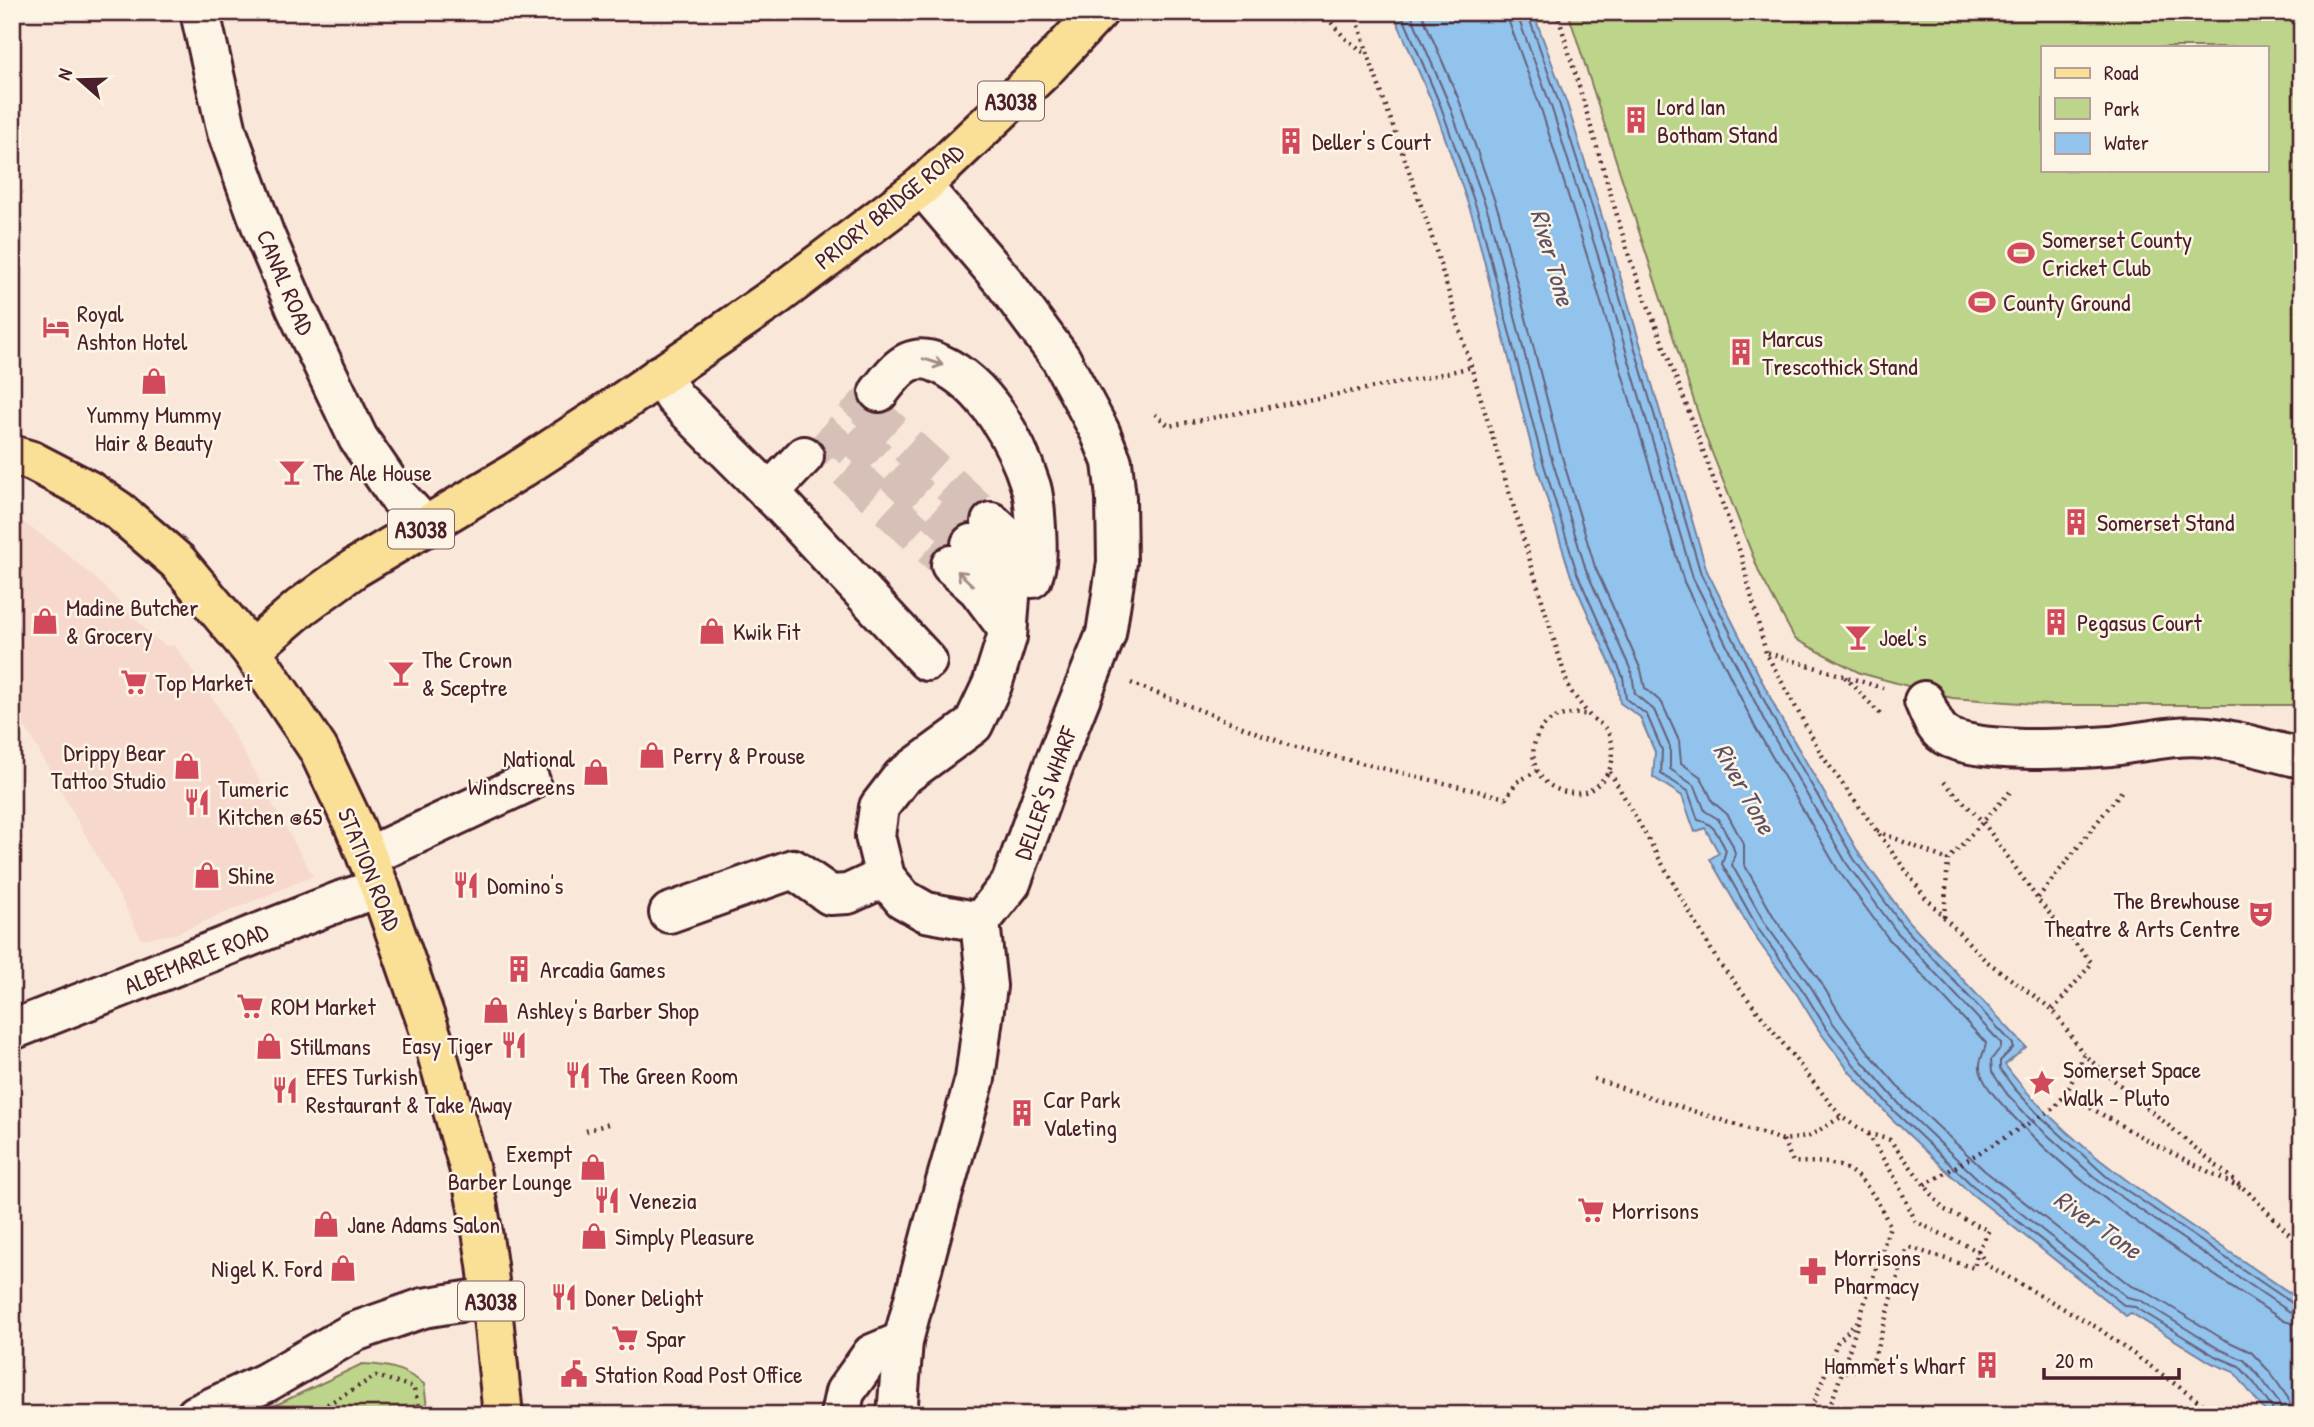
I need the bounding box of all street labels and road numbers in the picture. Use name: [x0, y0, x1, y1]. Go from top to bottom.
road number: A3038: [978, 82, 1044, 120]
street label: PRIORY BRIDGE ROAD: [808, 135, 971, 276]
street label: CANAL ROAD: [250, 225, 323, 340]
road number: A3038: [388, 509, 454, 548]
street label: DELLER'S WHARF: [1006, 721, 1084, 864]
street label: STATION ROAD: [331, 803, 409, 936]
street label: ALBEMARLE ROAD: [119, 914, 273, 1001]
road number: A3038: [458, 1282, 524, 1320]

